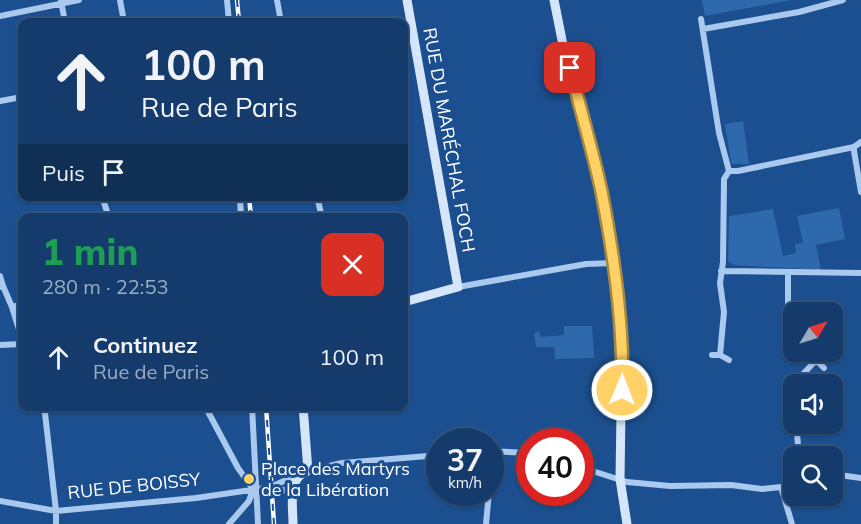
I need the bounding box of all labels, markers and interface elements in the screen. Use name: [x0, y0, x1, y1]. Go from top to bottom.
street label: RUE DU MARÉCHAL FOCH: [418, 26, 481, 254]
text: 100 m: [141, 38, 266, 91]
icon: ahead: [42, 42, 120, 120]
pin: [544, 42, 595, 93]
icon: arrive: [553, 51, 586, 84]
text: Rue de Paris: [141, 90, 298, 124]
icon: arrive: [97, 156, 130, 189]
text: Puis: [42, 159, 85, 187]
text: 1 min: [42, 229, 138, 274]
button: close: [321, 233, 384, 296]
text: 280 m · 22:53: [42, 274, 168, 299]
north arrow: [783, 302, 843, 362]
map controls: [783, 302, 843, 506]
text: Continuez: [93, 331, 198, 359]
icon: ahead: [42, 341, 75, 374]
text: 100 m: [319, 343, 384, 371]
position arrow: [590, 358, 654, 422]
text: Rue de Paris: [93, 359, 209, 384]
button: sound: [783, 374, 843, 434]
speed limit sign: 40: [516, 428, 594, 506]
text: 37: [447, 441, 483, 479]
button: search: [783, 446, 843, 506]
place label: Place des Martyrs de la Libération: [261, 457, 410, 501]
street label: RUE DE BOISSY: [66, 467, 203, 504]
marker: Place des Martyrs de la Libération: [242, 472, 256, 486]
text: km/h: [448, 473, 482, 492]

